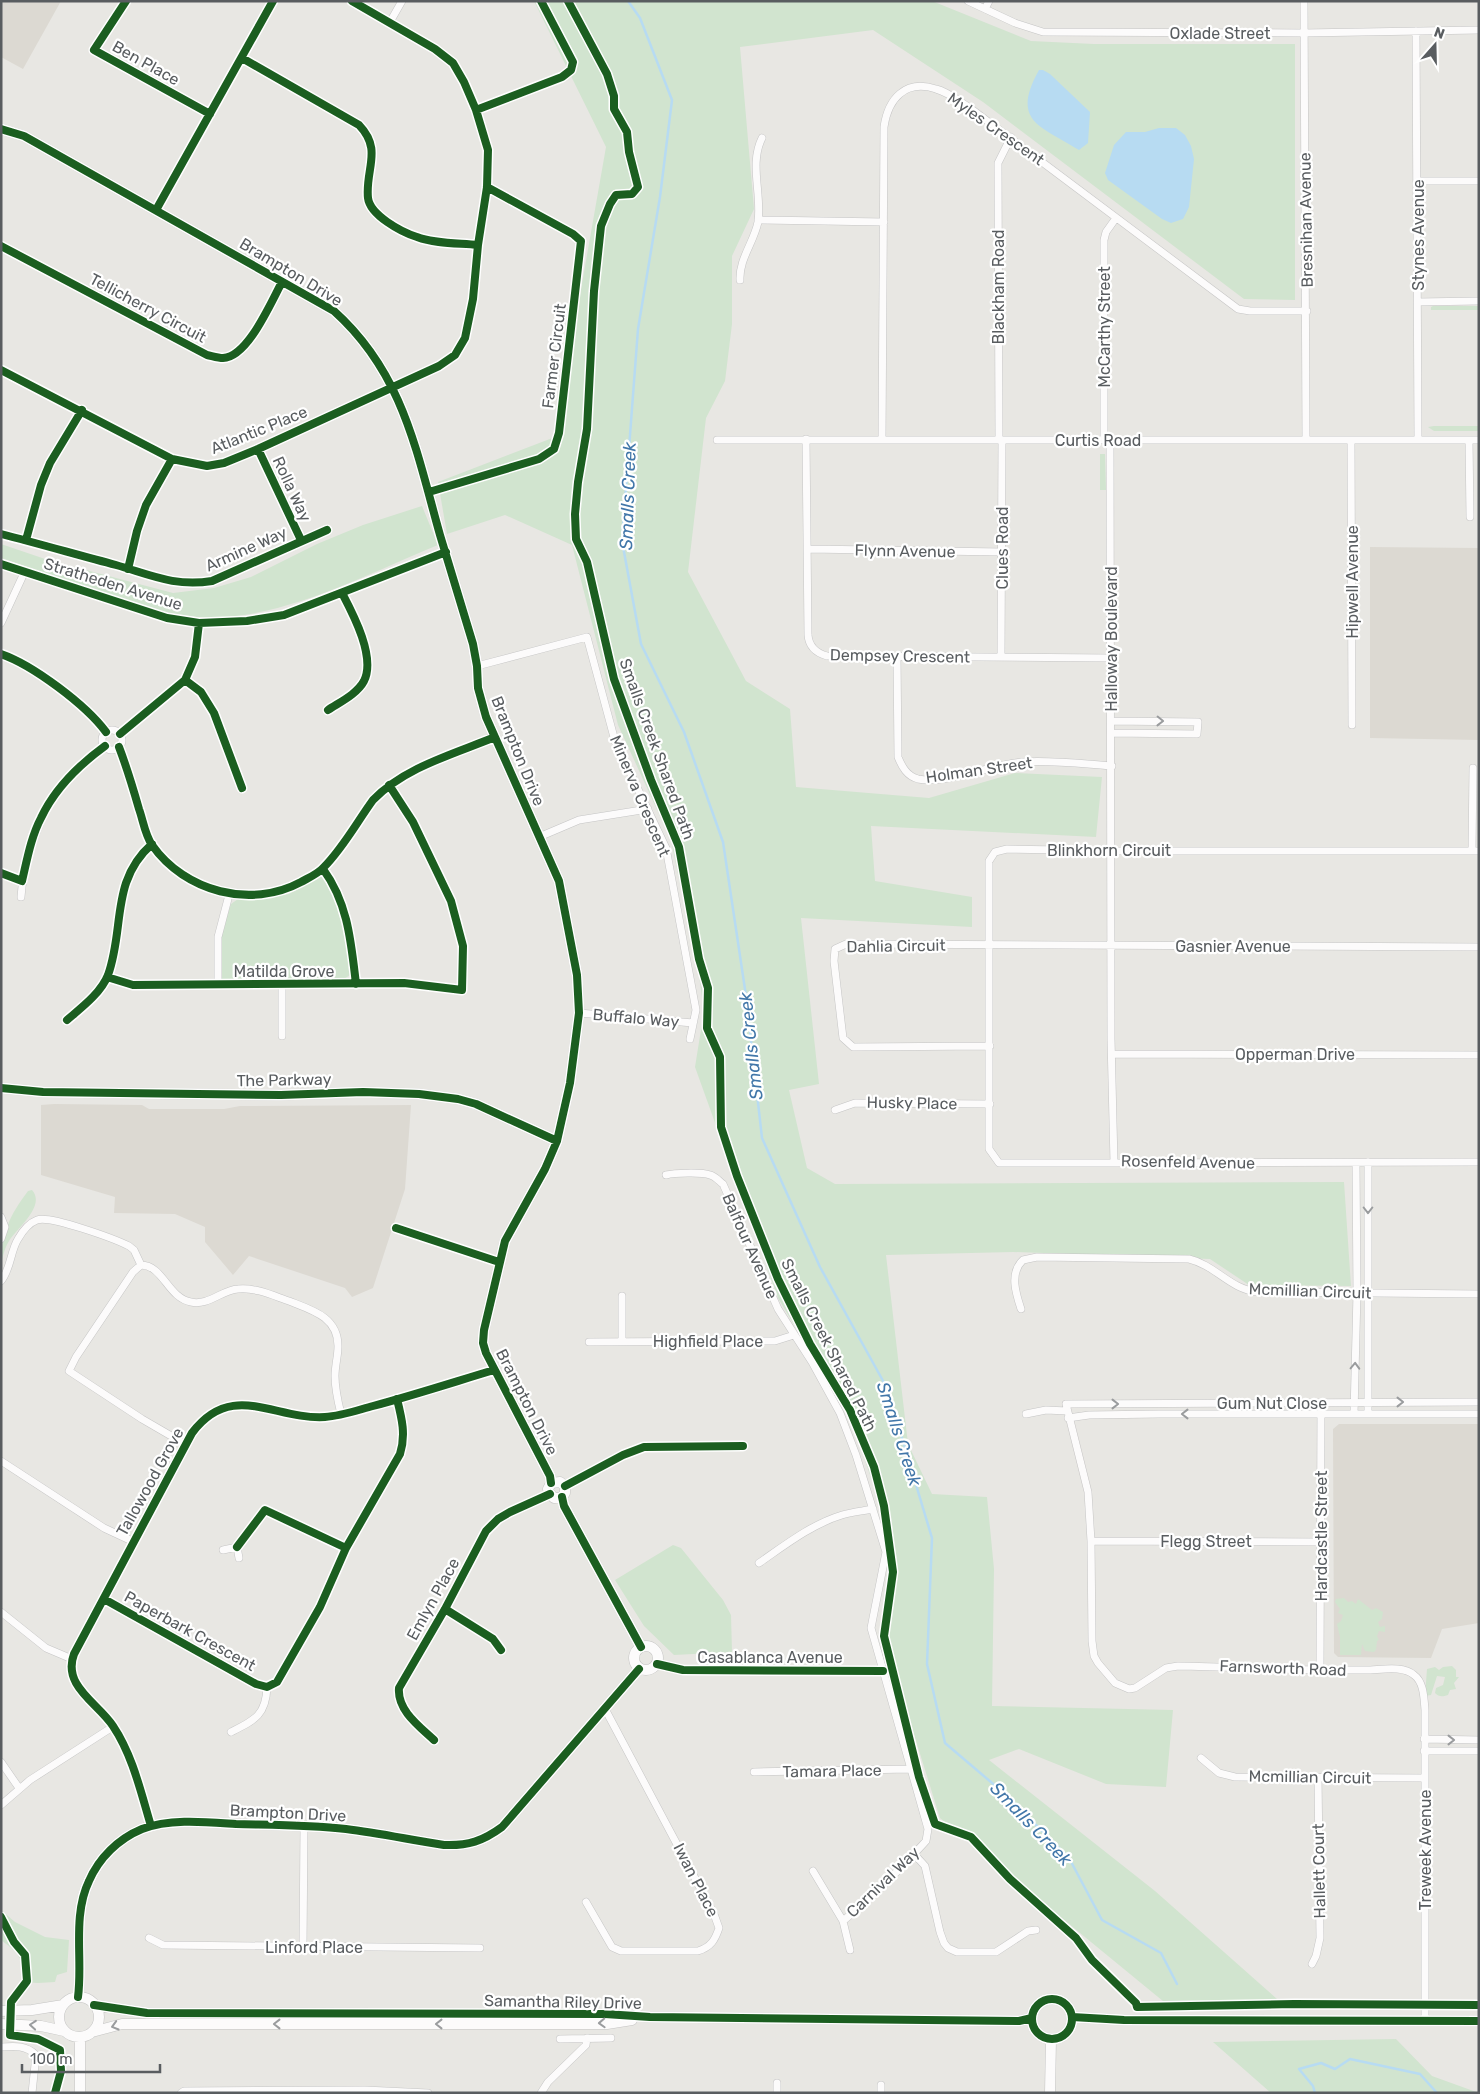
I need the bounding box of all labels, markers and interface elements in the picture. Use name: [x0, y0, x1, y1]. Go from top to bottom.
north arrow: [1410, 20, 1460, 70]
street label: Oxlade Street: [1170, 24, 1270, 43]
text: N: [1432, 24, 1447, 43]
street label: Ben Place: [109, 37, 183, 89]
street label: Myles Crescent: [944, 89, 1048, 169]
street label: Bresnihan Avenue: [1295, 152, 1317, 288]
street label: Stynes Avenue: [1409, 179, 1428, 291]
street label: Blackham Road: [989, 229, 1008, 345]
street label: Brampton Drive: [236, 234, 346, 310]
street label: McCarthy Street: [1095, 266, 1114, 388]
street label: Tellicherry Circuit: [86, 269, 210, 347]
street label: Farmer Circuit: [538, 302, 570, 410]
street label: Atlantic Place: [208, 402, 310, 458]
street label: Curtis Road: [1055, 431, 1141, 450]
water label: Smalls Creek: [615, 441, 641, 550]
street label: Rolla Way: [269, 453, 315, 525]
street label: Clues Road: [993, 506, 1012, 590]
street label: Armine Way: [202, 523, 290, 575]
street label: Hipwell Avenue: [1343, 525, 1362, 639]
street label: Flynn Avenue: [854, 541, 956, 561]
street label: Stratheden Avenue: [42, 554, 184, 614]
street label: Halloway Boulevard: [1102, 566, 1121, 712]
street label: Dempsey Crescent: [830, 645, 970, 667]
street label: Smalls Creek Shared Path: [615, 656, 699, 842]
street label: Brampton Drive: [487, 693, 549, 809]
one-way arrow: [1156, 716, 1164, 726]
street label: Minerva Crescent: [606, 732, 674, 860]
street label: Holman Street: [924, 753, 1034, 787]
street label: Blinkhorn Circuit: [1047, 841, 1171, 860]
street label: Dahlia Circuit: [846, 936, 946, 956]
street label: Gasnier Avenue: [1175, 937, 1291, 956]
street label: Matilda Grove: [234, 962, 335, 981]
water label: Smalls Creek: [734, 990, 768, 1101]
street label: Buffalo Way: [592, 1005, 680, 1031]
street label: Opperman Drive: [1235, 1045, 1355, 1064]
street label: The Parkway: [236, 1070, 332, 1090]
street label: Husky Place: [867, 1093, 957, 1113]
street label: Rosenfeld Avenue: [1121, 1151, 1255, 1173]
street label: Balfour Avenue: [718, 1190, 782, 1302]
one-way arrow: [1362, 1207, 1373, 1215]
street label: Smalls Creek Shared Path: [777, 1256, 881, 1434]
street label: Mcmillian Circuit: [1248, 1279, 1372, 1303]
street label: Highfield Place: [653, 1332, 763, 1351]
street label: Brampton Drive: [492, 1346, 562, 1458]
one-way arrow: [1350, 1361, 1360, 1369]
water label: Smalls Creek: [872, 1379, 926, 1490]
street label: Gum Nut Close: [1217, 1394, 1327, 1413]
one-way arrow: [1396, 1396, 1404, 1407]
one-way arrow: [1111, 1399, 1119, 1409]
one-way arrow: [1181, 1409, 1188, 1419]
street label: Tallowood Grove: [112, 1424, 188, 1540]
street label: Hardcastle Street: [1312, 1471, 1331, 1601]
street label: Flegg Street: [1160, 1532, 1252, 1551]
street label: Emlyn Place: [403, 1555, 463, 1643]
street label: Paperbark Crescent: [121, 1587, 259, 1675]
street label: Casablanca Avenue: [697, 1648, 843, 1667]
street label: Farnsworth Road: [1219, 1656, 1347, 1680]
one-way arrow: [1448, 1735, 1456, 1745]
street label: Tamara Place: [782, 1761, 882, 1781]
street label: Mcmillian Circuit: [1248, 1766, 1372, 1788]
water label: Smalls Creek: [985, 1777, 1077, 1871]
street label: Treweek Avenue: [1416, 1790, 1435, 1910]
street label: Brampton Drive: [229, 1800, 347, 1826]
street label: Hallett Court: [1309, 1823, 1329, 1919]
street label: Iwan Place: [669, 1840, 723, 1920]
street label: Carnival Way: [843, 1842, 924, 1921]
street label: Linford Place: [265, 1938, 363, 1957]
street label: Samantha Riley Drive: [484, 1991, 642, 2013]
one-way arrow: [597, 2018, 605, 2029]
one-way arrow: [272, 2019, 280, 2029]
one-way arrow: [435, 2019, 442, 2029]
one-way arrow: [29, 2020, 37, 2031]
one-way arrow: [111, 2021, 119, 2031]
scale bar: [22, 2042, 160, 2074]
text: 100 m: [30, 2050, 72, 2068]

